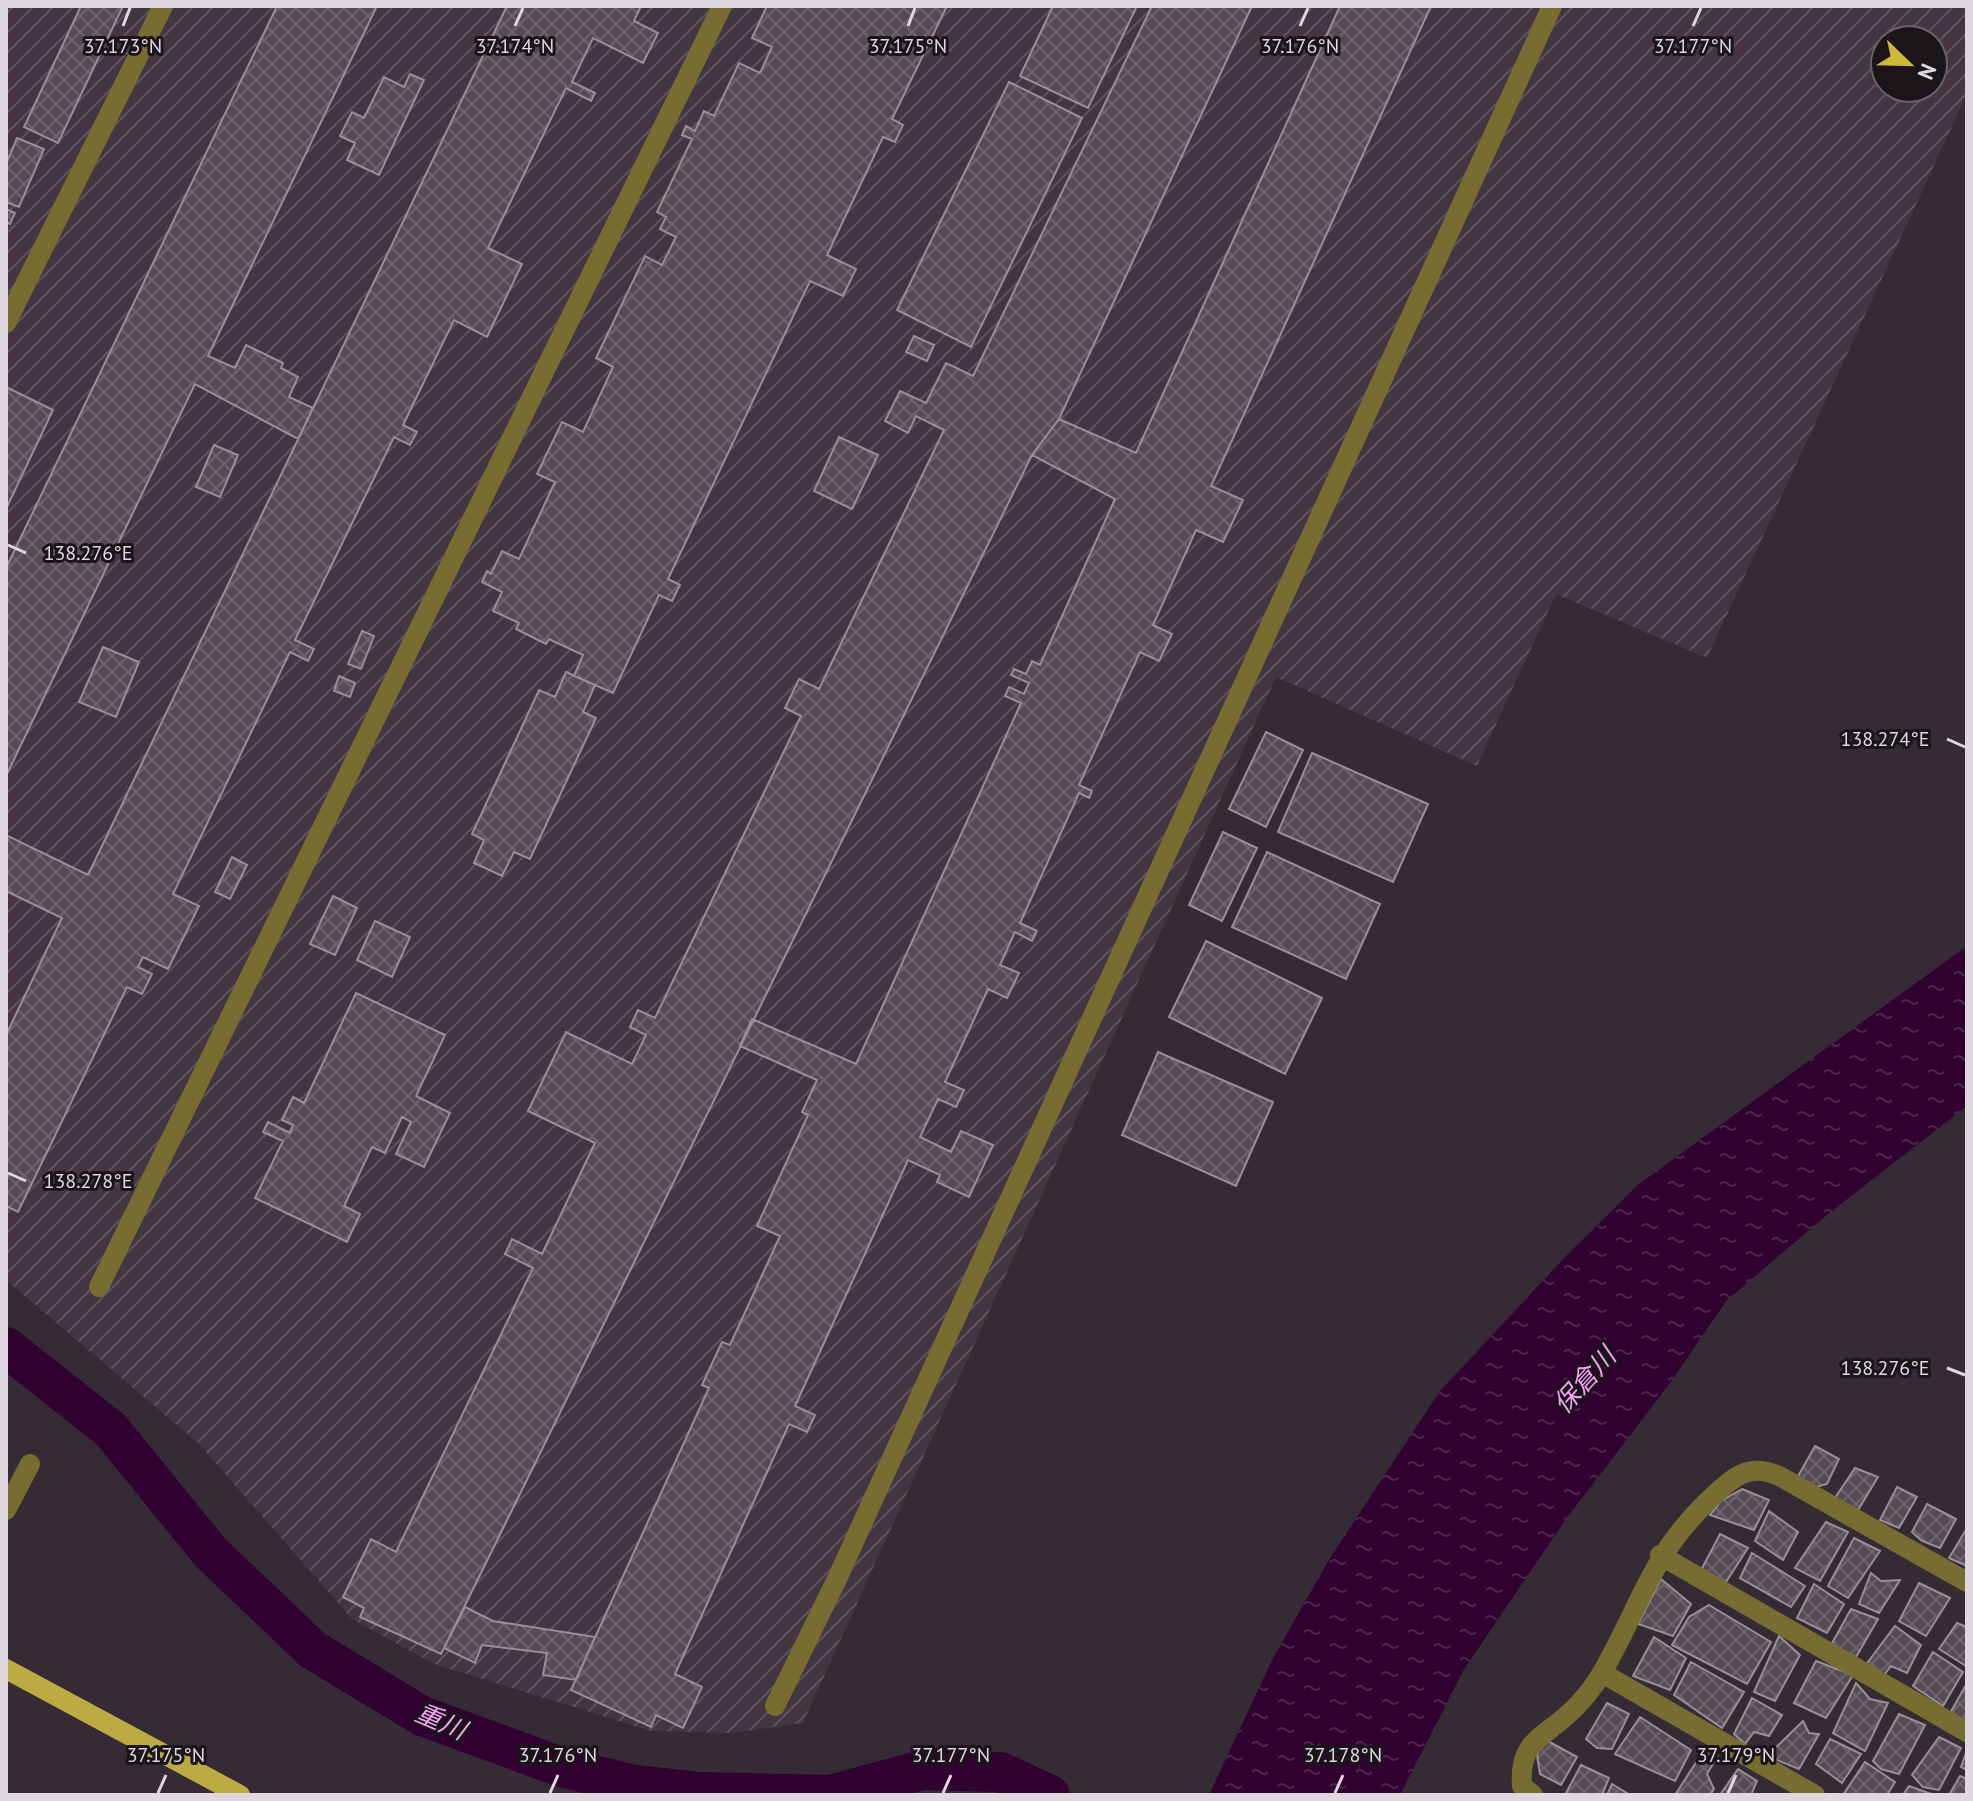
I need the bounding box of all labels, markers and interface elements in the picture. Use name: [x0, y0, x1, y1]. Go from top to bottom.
north arrow: [1869, 24, 1949, 104]
text: 37.173°N: [84, 33, 162, 59]
text: 37.174°N: [476, 33, 554, 59]
text: 37.175°N: [869, 33, 947, 59]
text: 37.176°N: [1261, 33, 1339, 59]
text: 37.177°N: [1654, 33, 1732, 59]
text: N: [1912, 60, 1943, 84]
text: 138.276°E: [44, 540, 132, 566]
text: 138.274°E: [1841, 726, 1929, 752]
text: 138.278°E: [44, 1168, 132, 1194]
water label: 保倉川: [1546, 1338, 1624, 1420]
text: 138.276°E: [1841, 1355, 1929, 1381]
water label: 重川: [411, 1696, 474, 1748]
text: 37.175°N: [127, 1742, 205, 1768]
text: 37.176°N: [519, 1742, 597, 1768]
text: 37.177°N: [912, 1742, 990, 1768]
text: 37.178°N: [1304, 1742, 1382, 1768]
text: 37.179°N: [1697, 1742, 1775, 1768]

